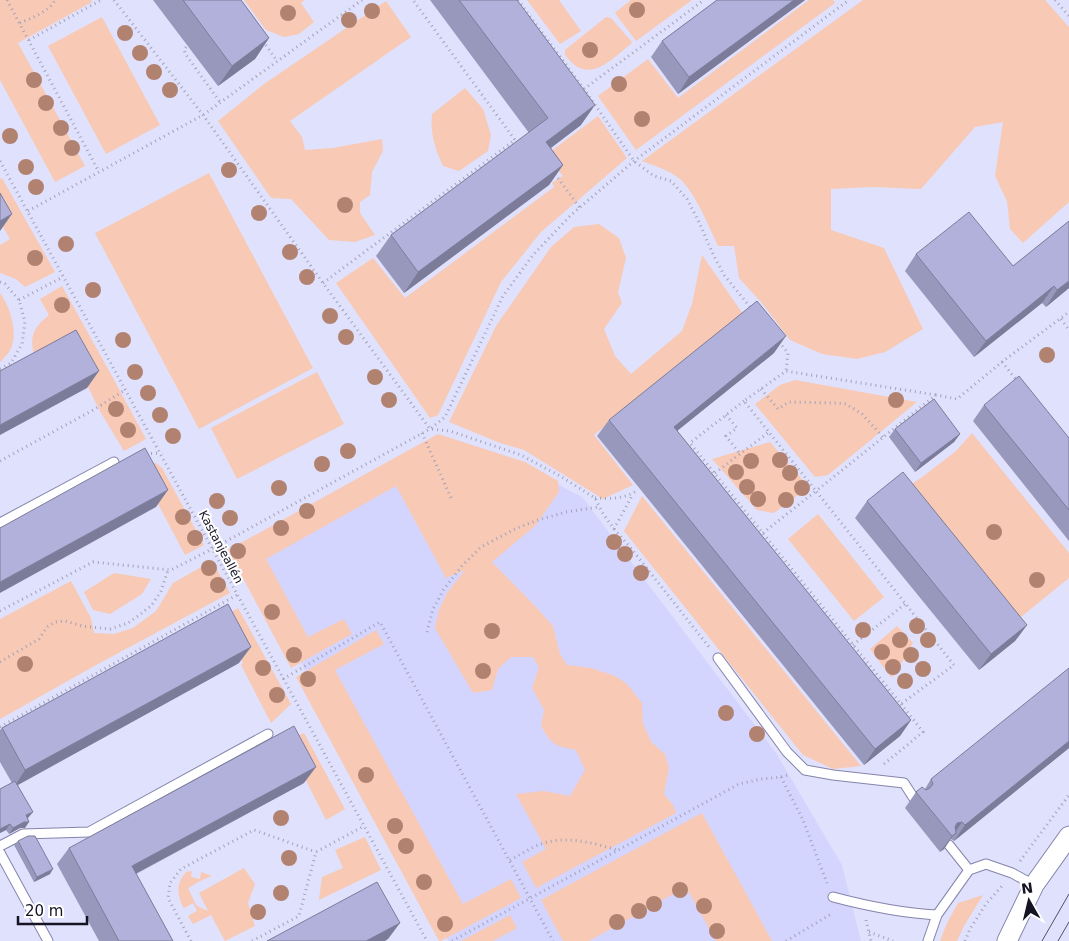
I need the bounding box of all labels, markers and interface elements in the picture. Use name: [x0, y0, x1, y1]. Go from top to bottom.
street label: Kastanjeallén: [196, 508, 246, 586]
north arrow: [1004, 876, 1054, 926]
text: N: [1020, 879, 1034, 897]
scale bar: [18, 894, 86, 926]
text: 20 m: [25, 902, 63, 920]

